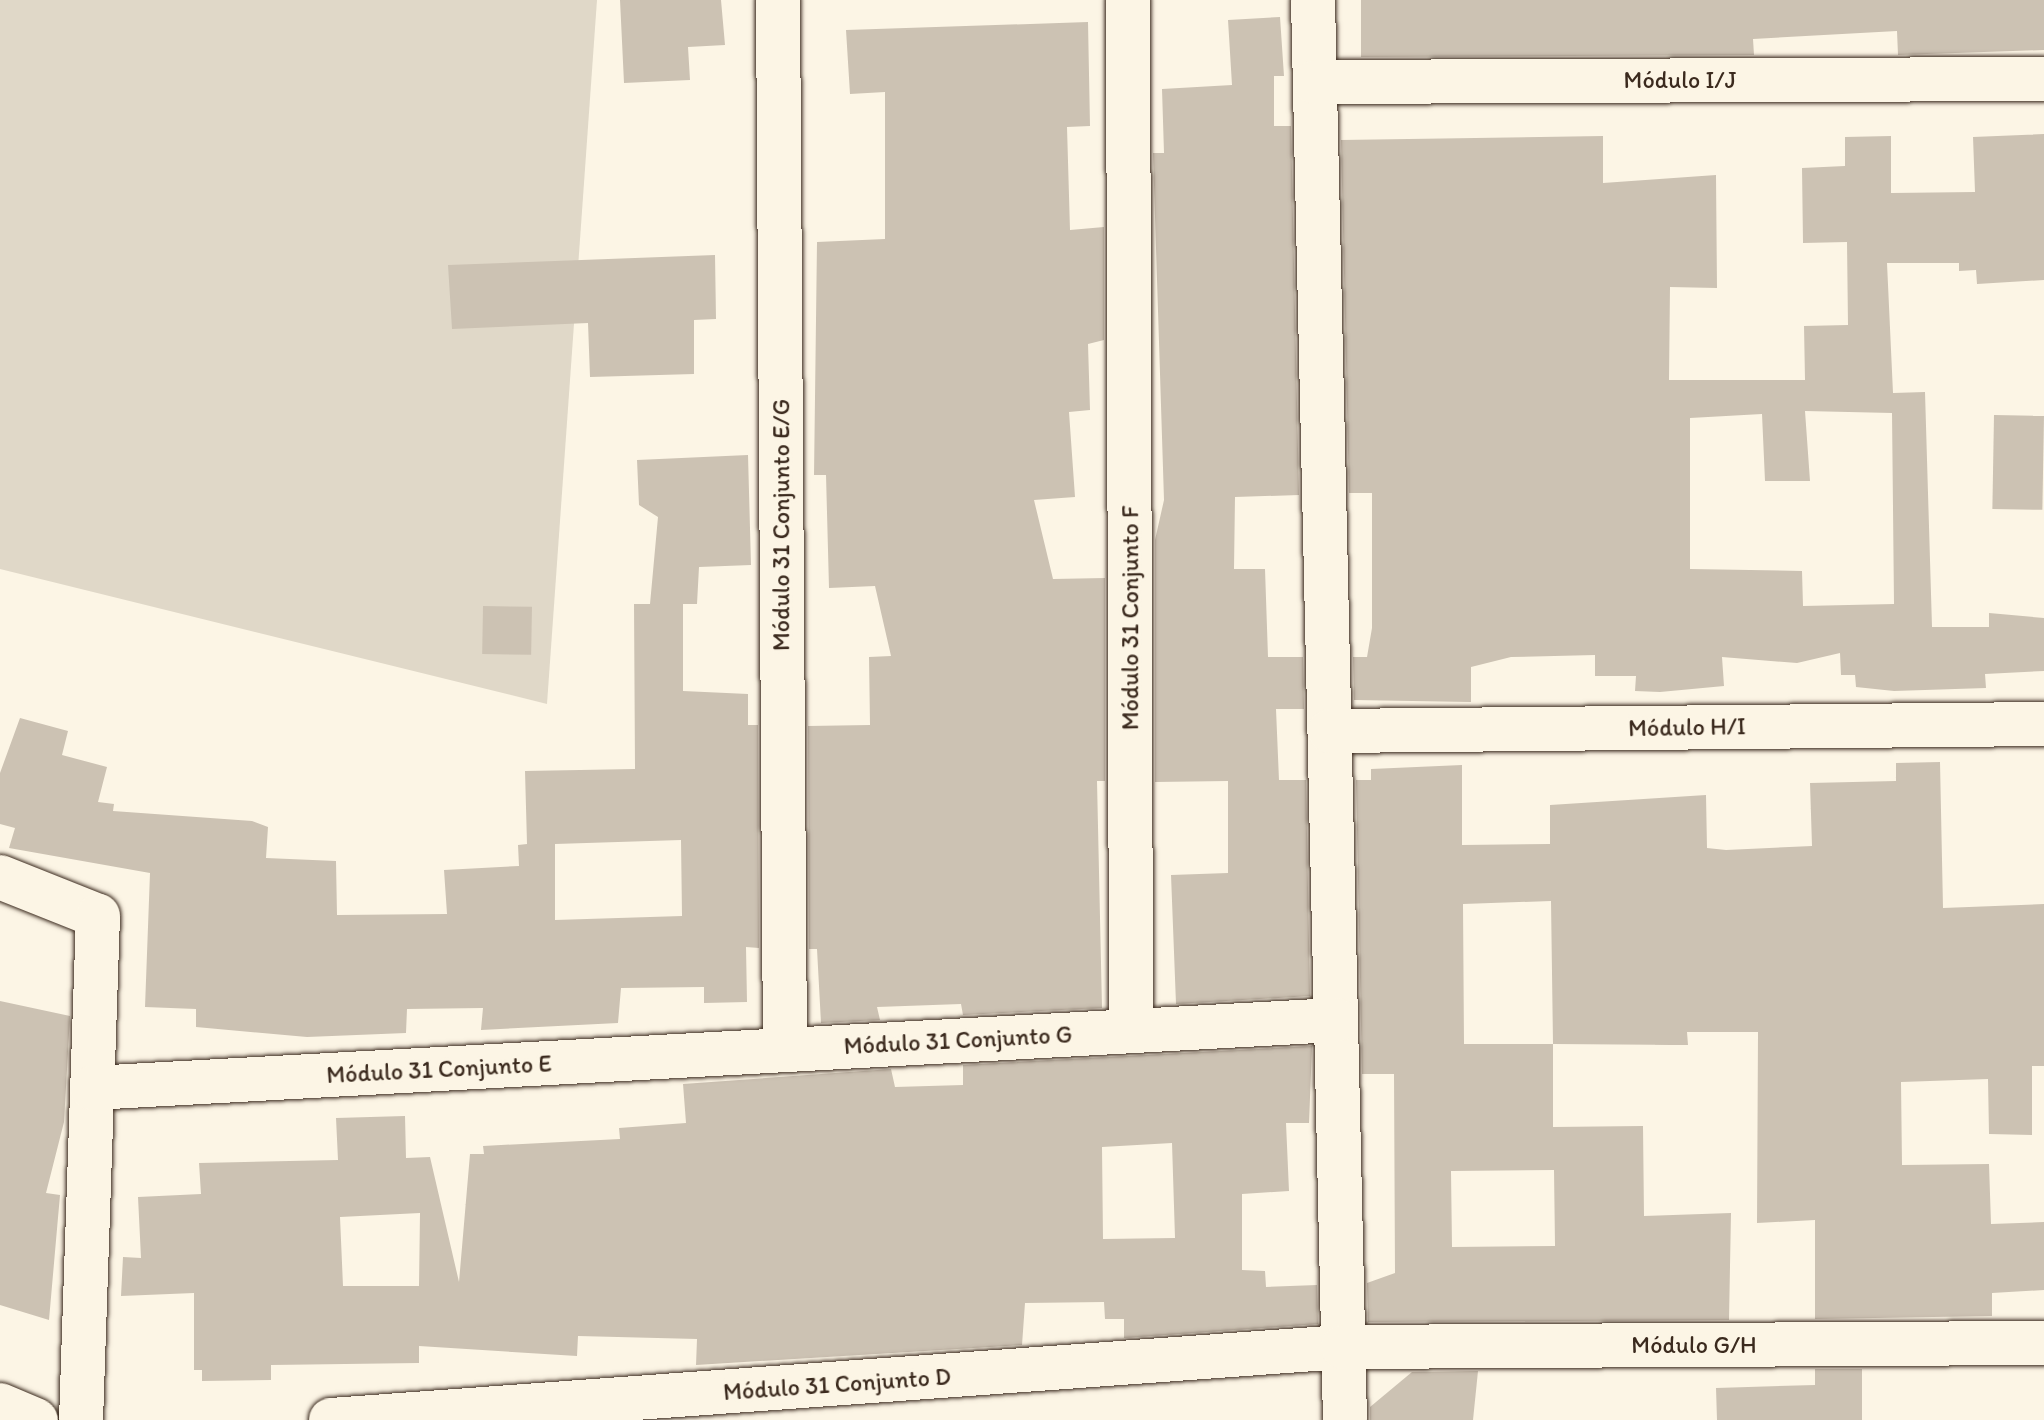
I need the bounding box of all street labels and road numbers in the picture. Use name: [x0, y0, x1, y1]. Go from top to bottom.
street label: Módulo I/J: [1624, 66, 1736, 94]
street label: Módulo 31 Conjunto E/G: [767, 399, 795, 651]
street label: Módulo 31 Conjunto F: [1116, 506, 1144, 730]
street label: Módulo H/I: [1628, 712, 1746, 742]
street label: Módulo 31 Conjunto G: [843, 1020, 1073, 1060]
street label: Módulo 31 Conjunto E: [326, 1049, 552, 1089]
street label: Módulo G/H: [1631, 1331, 1757, 1359]
street label: Módulo 31 Conjunto D: [722, 1362, 952, 1406]

